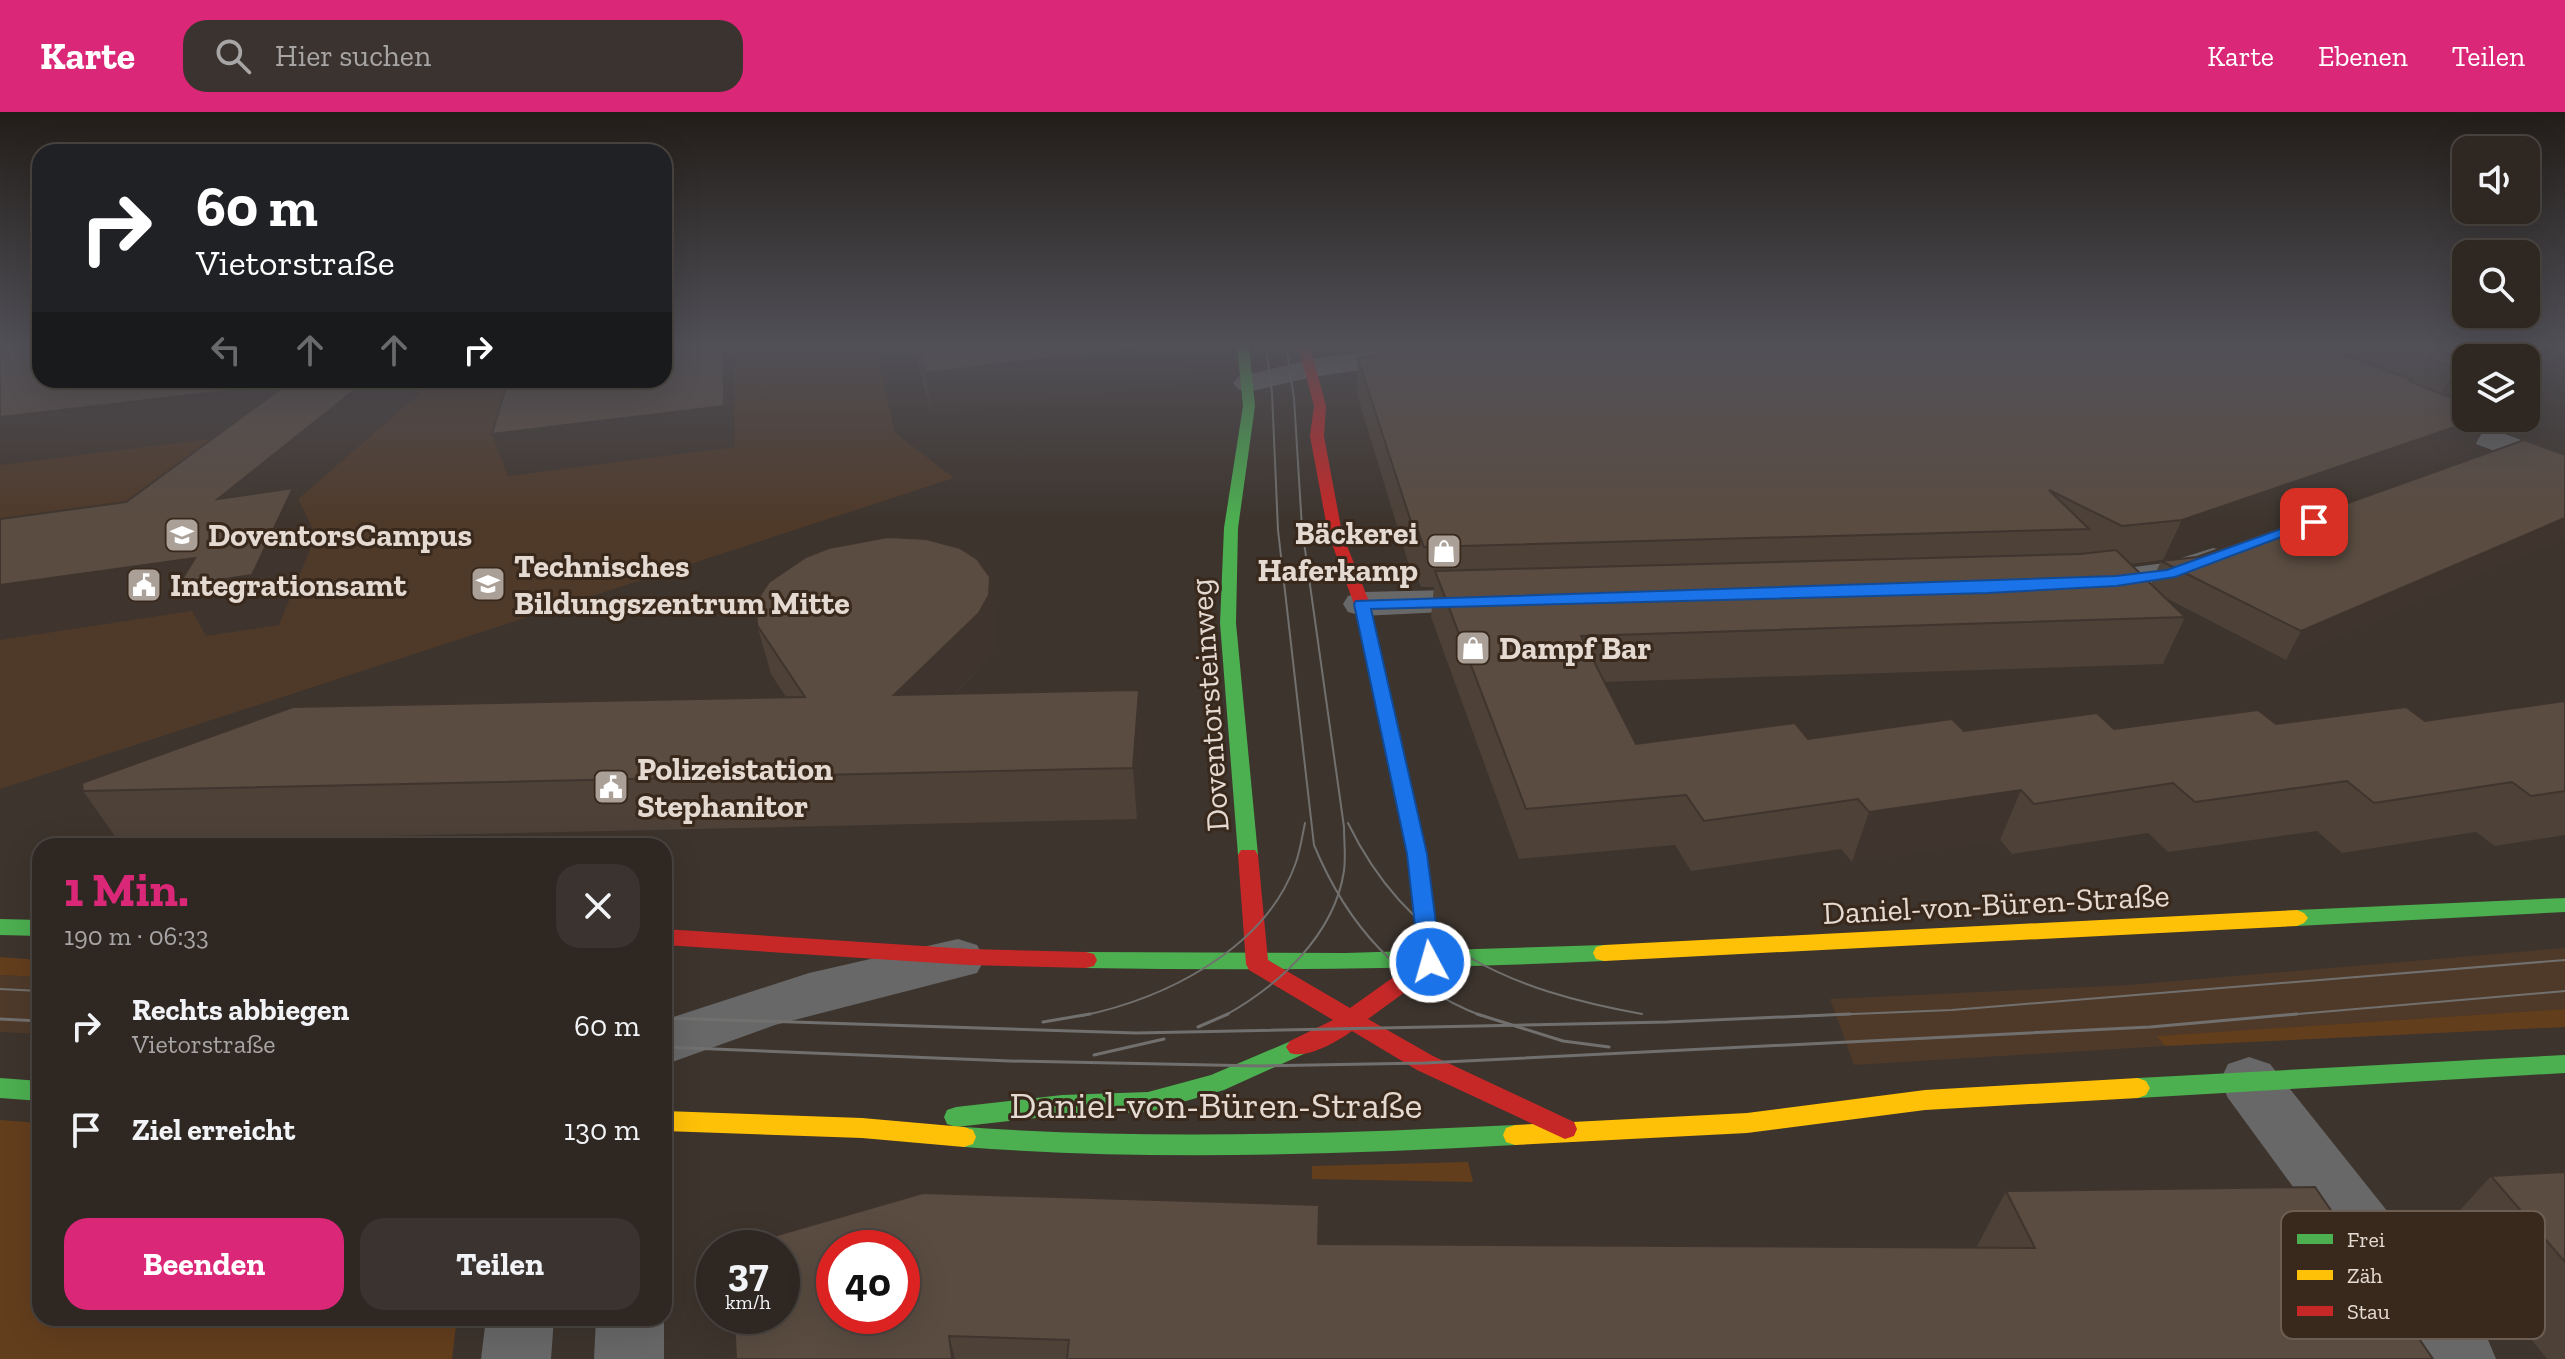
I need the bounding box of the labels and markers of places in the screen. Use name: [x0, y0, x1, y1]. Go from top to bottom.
pin: [2280, 488, 2348, 556]
place label: Bäckerei Haferkamp: [1257, 514, 1418, 589]
school or university icon: DoventorsCampus: [163, 516, 201, 554]
place label: DoventorsCampus: [208, 516, 472, 554]
shop icon: Bäckerei Haferkamp: [1425, 532, 1463, 570]
place label: Technisches Bildungszentrum Mitte: [514, 547, 850, 622]
school or university icon: Technisches Bildungszentrum Mitte: [469, 565, 507, 603]
public building icon: Integrationsamt: [125, 566, 163, 604]
place label: Integrationsamt: [170, 566, 407, 604]
shop icon: Dampf Bar: [1454, 629, 1492, 667]
place label: Dampf Bar: [1499, 629, 1651, 667]
place label: Polizeistation Stephanitor: [637, 750, 833, 825]
public building icon: Polizeistation Stephanitor: [592, 768, 630, 806]

